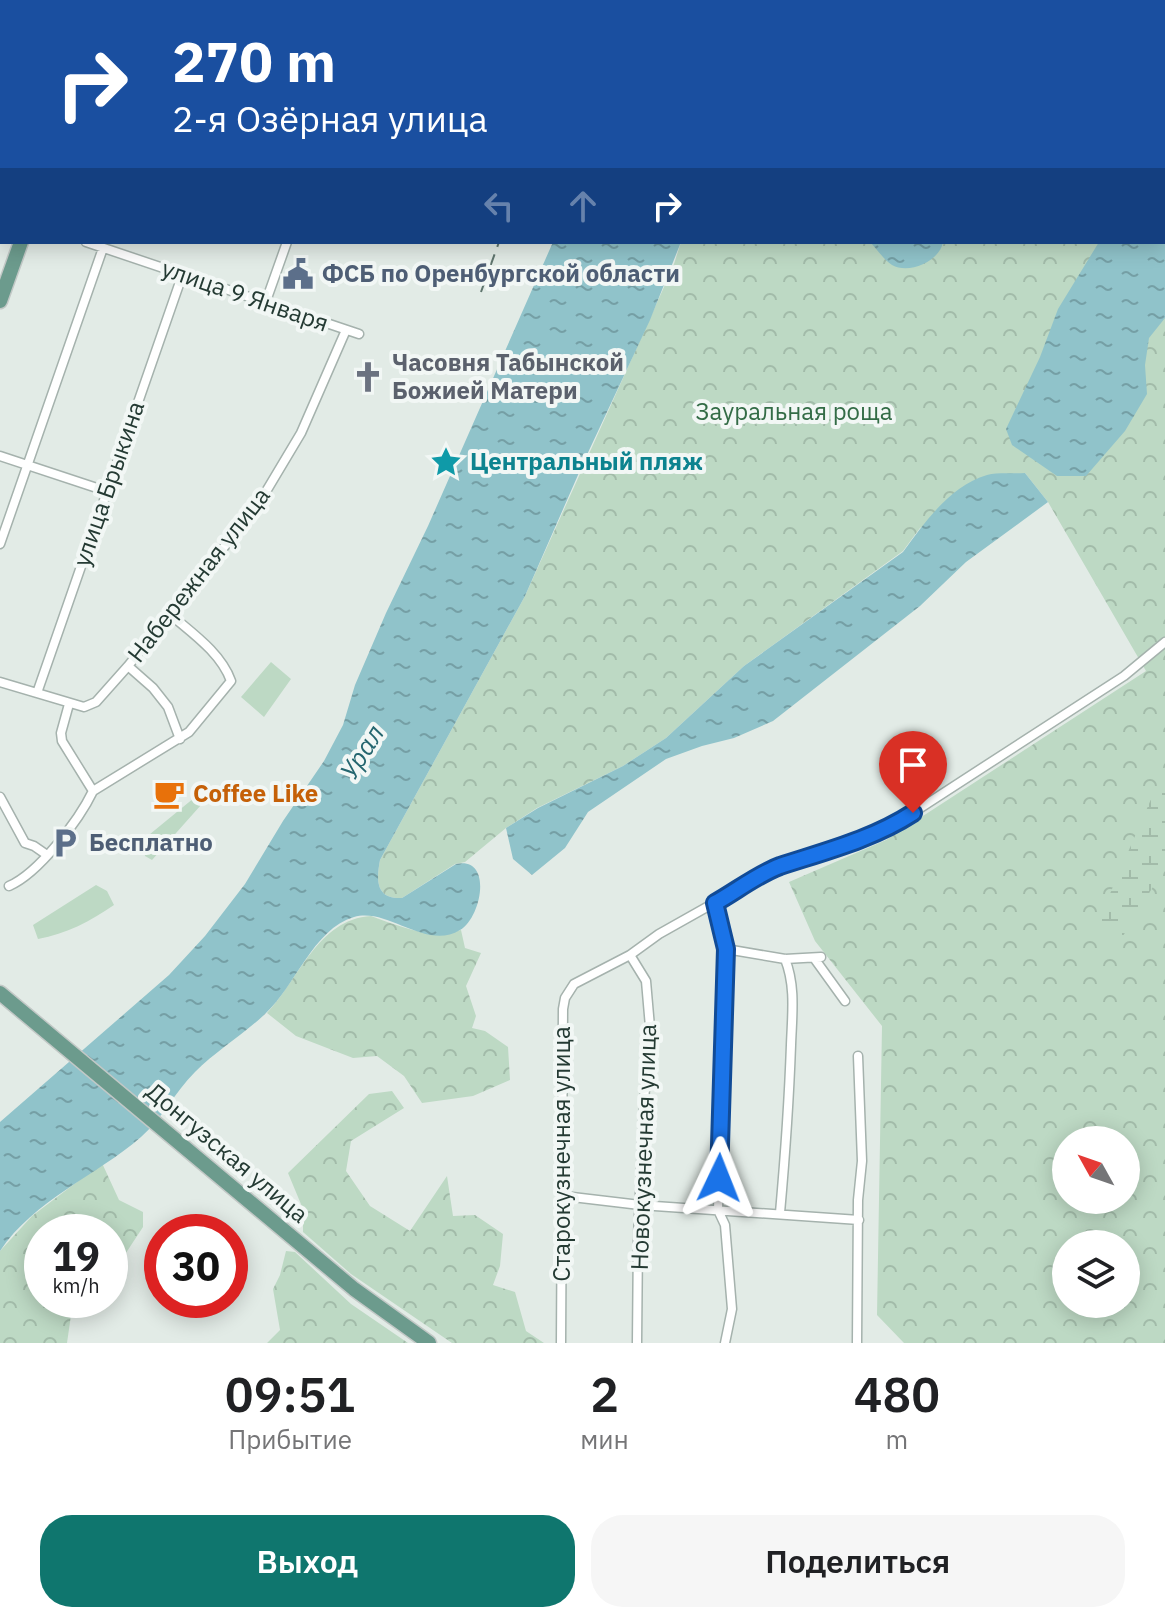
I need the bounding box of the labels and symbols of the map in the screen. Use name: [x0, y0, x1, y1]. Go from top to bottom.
street label: улица 9 Января: [158, 252, 333, 339]
public building icon: ФСБ по Оренбургской области: [281, 257, 315, 291]
place label: ФСБ по Оренбургской области: [322, 257, 680, 289]
place label: Часовня Табынской Божией Матери: [392, 346, 624, 406]
church icon: Часовня Табынской Божией Матери: [351, 360, 385, 394]
park label: Зауральная роща: [695, 395, 893, 427]
street label: улица Брыкина: [65, 397, 151, 571]
place icon: Центральный пляж: [429, 445, 463, 479]
place label: Центральный пляж: [470, 445, 703, 477]
street label: Набережная улица: [120, 480, 277, 668]
water label: Урал: [331, 718, 391, 785]
pin: [879, 731, 947, 813]
cafe icon: Coffee Like: [152, 777, 186, 811]
place label: Coffee Like: [193, 777, 318, 809]
parking icon: Бесплатно: [48, 826, 82, 860]
place label: Бесплатно: [89, 826, 213, 858]
street label: Новокузнечная улица: [623, 1023, 663, 1271]
street label: Старокузнечная улица: [545, 1026, 577, 1282]
street label: Донгузская улица: [140, 1075, 316, 1230]
north arrow: [1052, 1126, 1140, 1214]
position arrow: [677, 1136, 761, 1220]
speed limit sign: 30: [144, 1214, 248, 1318]

